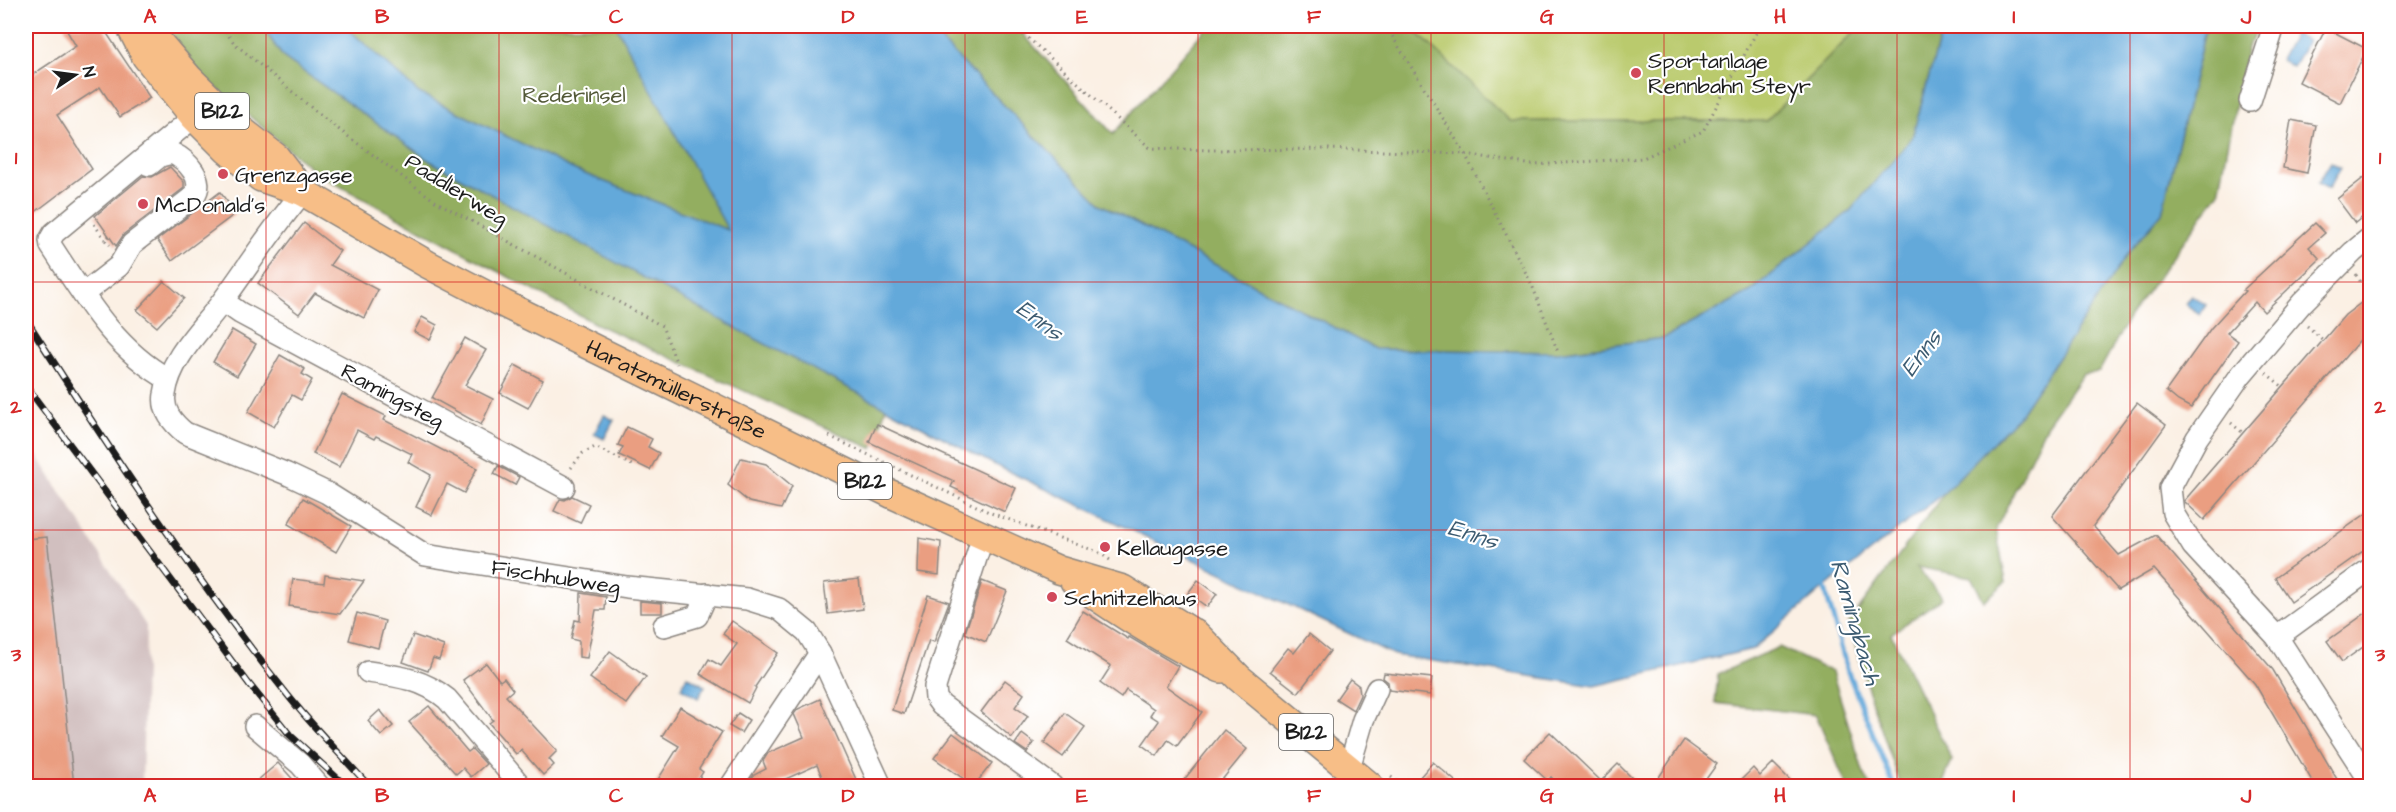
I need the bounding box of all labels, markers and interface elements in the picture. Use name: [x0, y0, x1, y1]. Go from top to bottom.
text: A: [144, 3, 157, 31]
text: B: [375, 3, 390, 31]
text: C: [609, 3, 624, 31]
text: D: [842, 3, 855, 31]
text: E: [1076, 3, 1088, 31]
text: F: [1307, 3, 1322, 31]
text: G: [1540, 3, 1554, 31]
text: H: [1774, 3, 1786, 31]
text: I: [2012, 3, 2016, 31]
text: J: [2240, 3, 2252, 31]
north arrow: [45, 45, 105, 105]
place label: Sportanlage Rennbahn Steyr: [1648, 46, 1811, 103]
text: N: [77, 64, 100, 79]
marker: Sportanlage Rennbahn Steyr: [1629, 66, 1643, 80]
park label: Rederinsel: [522, 80, 626, 111]
road number: B122: [195, 93, 249, 129]
text: 1: [15, 144, 18, 172]
text: 1: [2379, 144, 2382, 172]
street label: Paddlerweg: [398, 146, 514, 235]
place label: Grenzgasse: [235, 160, 353, 192]
marker: Grenzgasse: [216, 167, 230, 181]
place label: McDonald's: [155, 190, 265, 221]
marker: McDonald's: [136, 197, 150, 211]
water label: Enns: [1009, 292, 1071, 351]
water label: Enns: [1893, 322, 1952, 384]
street label: Haratzmüllerstraße: [580, 333, 772, 448]
street label: Ramingsteg: [335, 356, 449, 437]
text: 2: [9, 393, 22, 421]
text: 2: [2373, 393, 2386, 421]
road number: B122: [838, 463, 892, 499]
water label: Enns: [1444, 511, 1504, 559]
place label: Kellaugasse: [1117, 533, 1228, 565]
marker: Kellaugasse: [1098, 540, 1112, 554]
street label: Fischhubweg: [489, 552, 622, 604]
water label: Ramingbach: [1820, 556, 1889, 690]
place label: Schnitzelhaus: [1064, 583, 1197, 614]
marker: Schnitzelhaus: [1045, 590, 1059, 604]
text: 3: [10, 641, 22, 669]
text: 3: [2374, 641, 2386, 669]
road number: B122: [1279, 714, 1333, 750]
text: A: [144, 782, 157, 810]
text: B: [375, 782, 390, 810]
text: C: [609, 782, 624, 810]
text: D: [842, 782, 855, 810]
text: E: [1076, 782, 1088, 810]
text: F: [1307, 782, 1322, 810]
text: G: [1540, 782, 1554, 810]
text: H: [1774, 782, 1786, 810]
text: I: [2012, 782, 2016, 810]
text: J: [2240, 782, 2252, 810]

